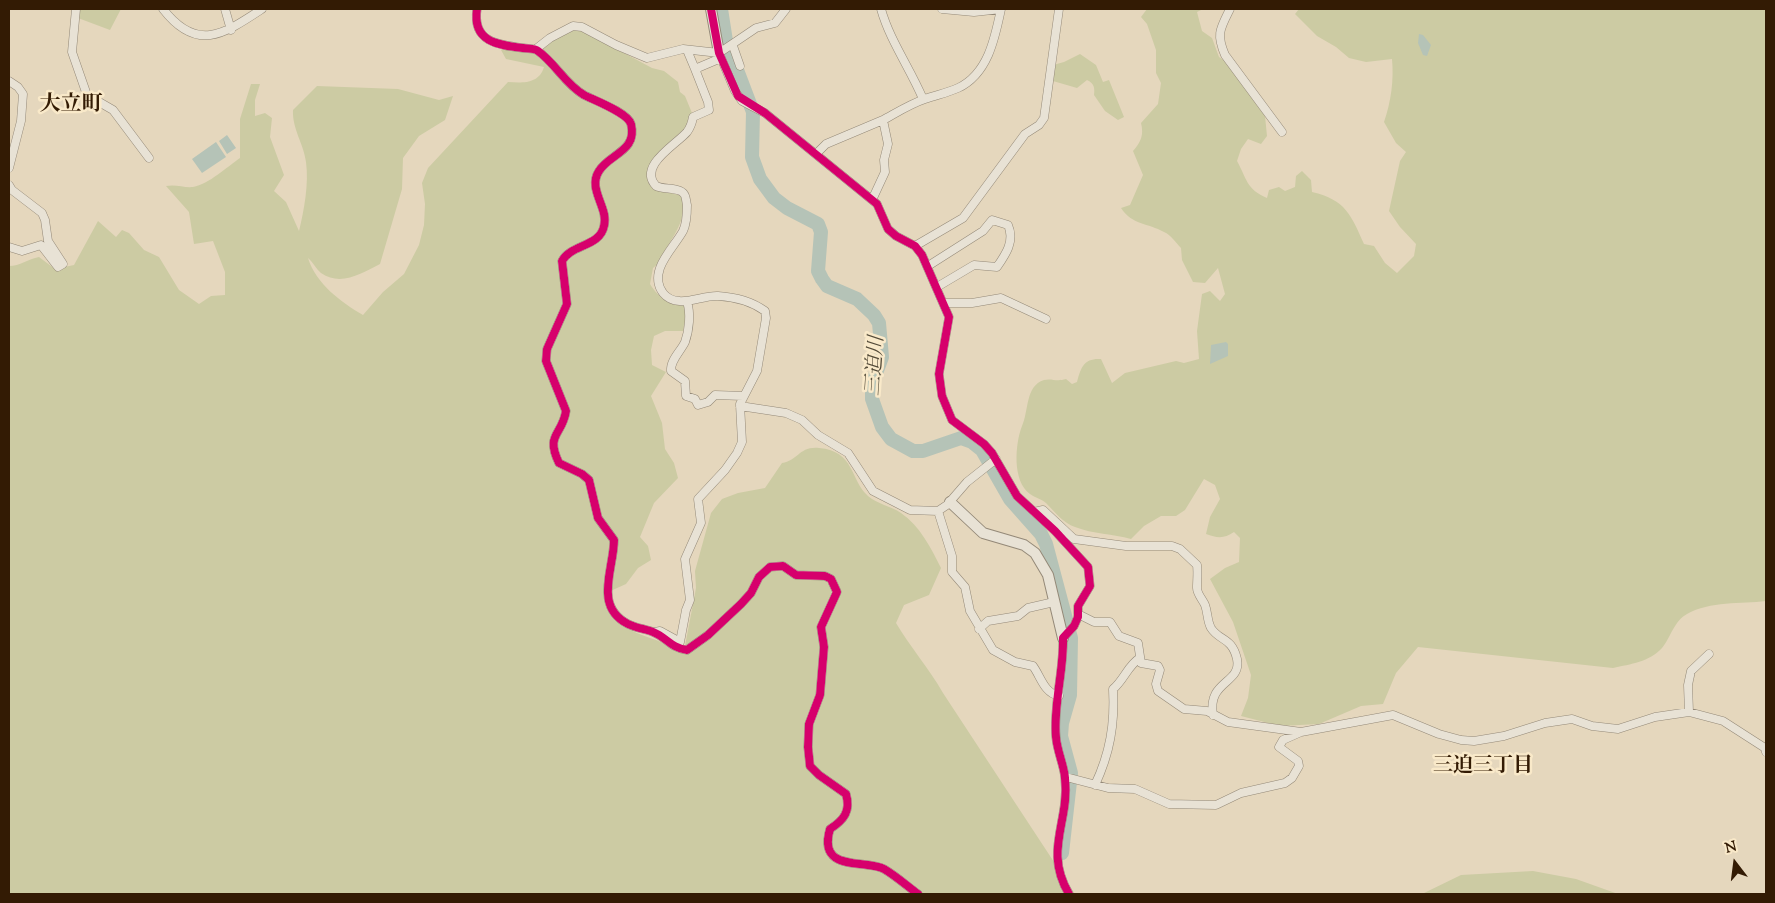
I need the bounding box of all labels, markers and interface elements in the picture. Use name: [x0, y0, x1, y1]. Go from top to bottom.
district label: 大立町: [40, 93, 102, 119]
water label: 三迫川: [863, 335, 891, 397]
district label: 三迫三丁目: [1433, 756, 1533, 780]
text: N: [1723, 837, 1739, 860]
north arrow: [1710, 838, 1760, 888]

